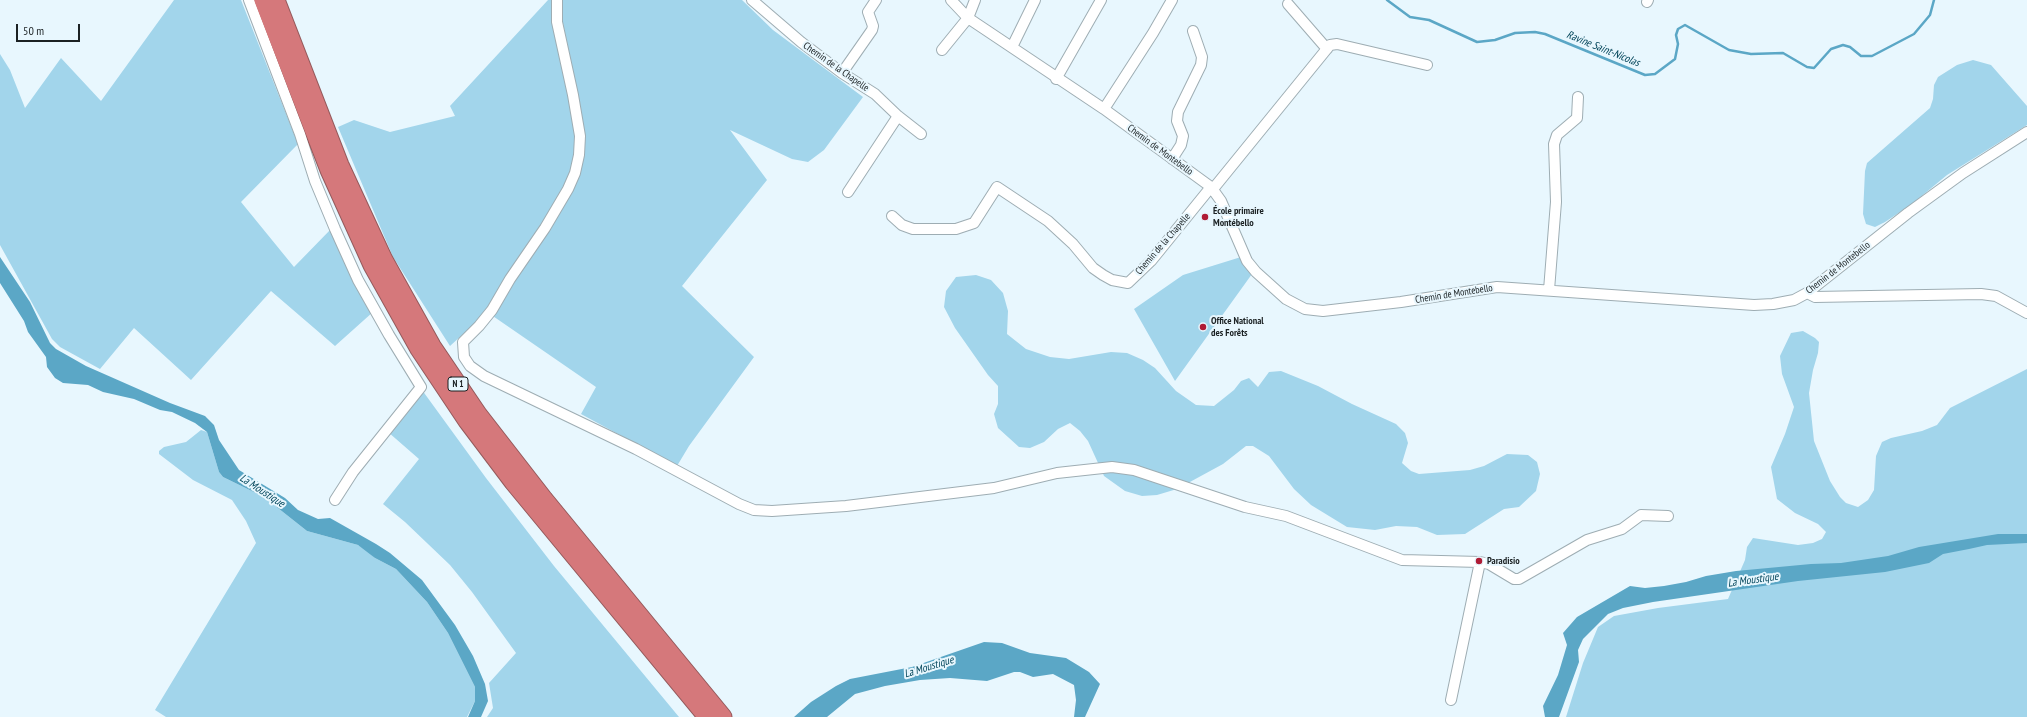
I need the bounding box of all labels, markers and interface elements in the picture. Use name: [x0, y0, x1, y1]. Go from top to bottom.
scale bar: [18, 16, 82, 42]
text: 50 m: [23, 23, 44, 38]
water label: Ravine Saint-Nicolas: [1564, 28, 1642, 70]
street label: Chemin de la Chapelle: [801, 40, 871, 94]
street label: Chemin de Montebello: [1125, 122, 1195, 178]
place label: École primaire Montébello: [1213, 205, 1264, 228]
street label: Chemin de la Chapelle: [1133, 211, 1193, 277]
marker: École primaire Montébello: [1200, 212, 1210, 222]
street label: Chemin de Montebello: [1803, 239, 1873, 297]
street label: Chemin de Montebello: [1414, 282, 1494, 306]
place label: Office National des Forêts: [1211, 315, 1264, 338]
marker: Office National des Forêts: [1198, 322, 1208, 332]
road number: N 1: [448, 377, 468, 391]
water label: La Moustique: [237, 472, 287, 510]
place label: Paradisio: [1487, 555, 1520, 567]
marker: Paradisio: [1474, 556, 1484, 566]
water label: La Moustique: [1727, 570, 1779, 590]
water label: La Moustique: [903, 653, 955, 681]

